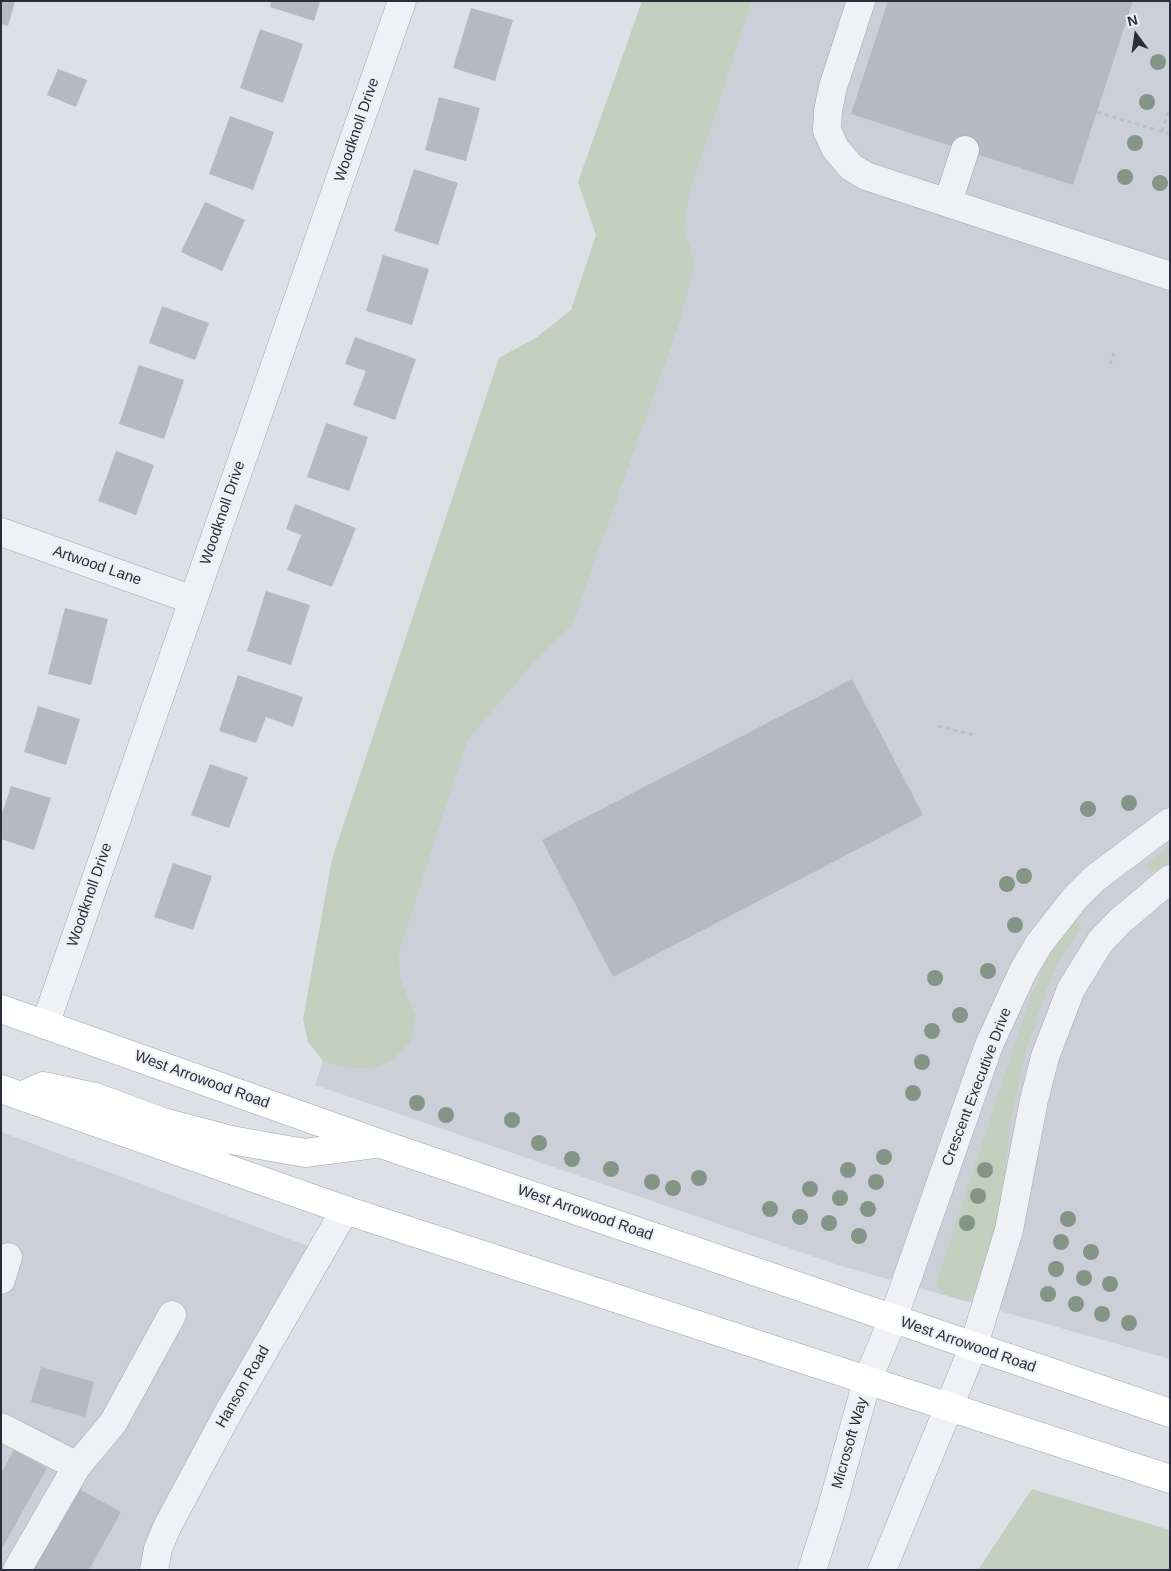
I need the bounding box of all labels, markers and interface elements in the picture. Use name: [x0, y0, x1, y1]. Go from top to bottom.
north arrow: [1111, 10, 1161, 60]
text: N: [1126, 11, 1139, 29]
street label: Woodknoll Drive: [331, 76, 383, 184]
street label: Woodknoll Drive: [197, 459, 249, 567]
street label: Artwood Lane: [50, 542, 144, 590]
street label: Woodknoll Drive: [64, 841, 116, 949]
street label: Crescent Executive Drive: [938, 1005, 1016, 1169]
street label: West Arrowood Road: [132, 1047, 272, 1113]
street label: West Arrowood Road: [515, 1181, 655, 1245]
street label: West Arrowood Road: [898, 1313, 1038, 1377]
street label: Hanson Road: [212, 1343, 274, 1431]
street label: Microsoft Way: [828, 1395, 872, 1491]

